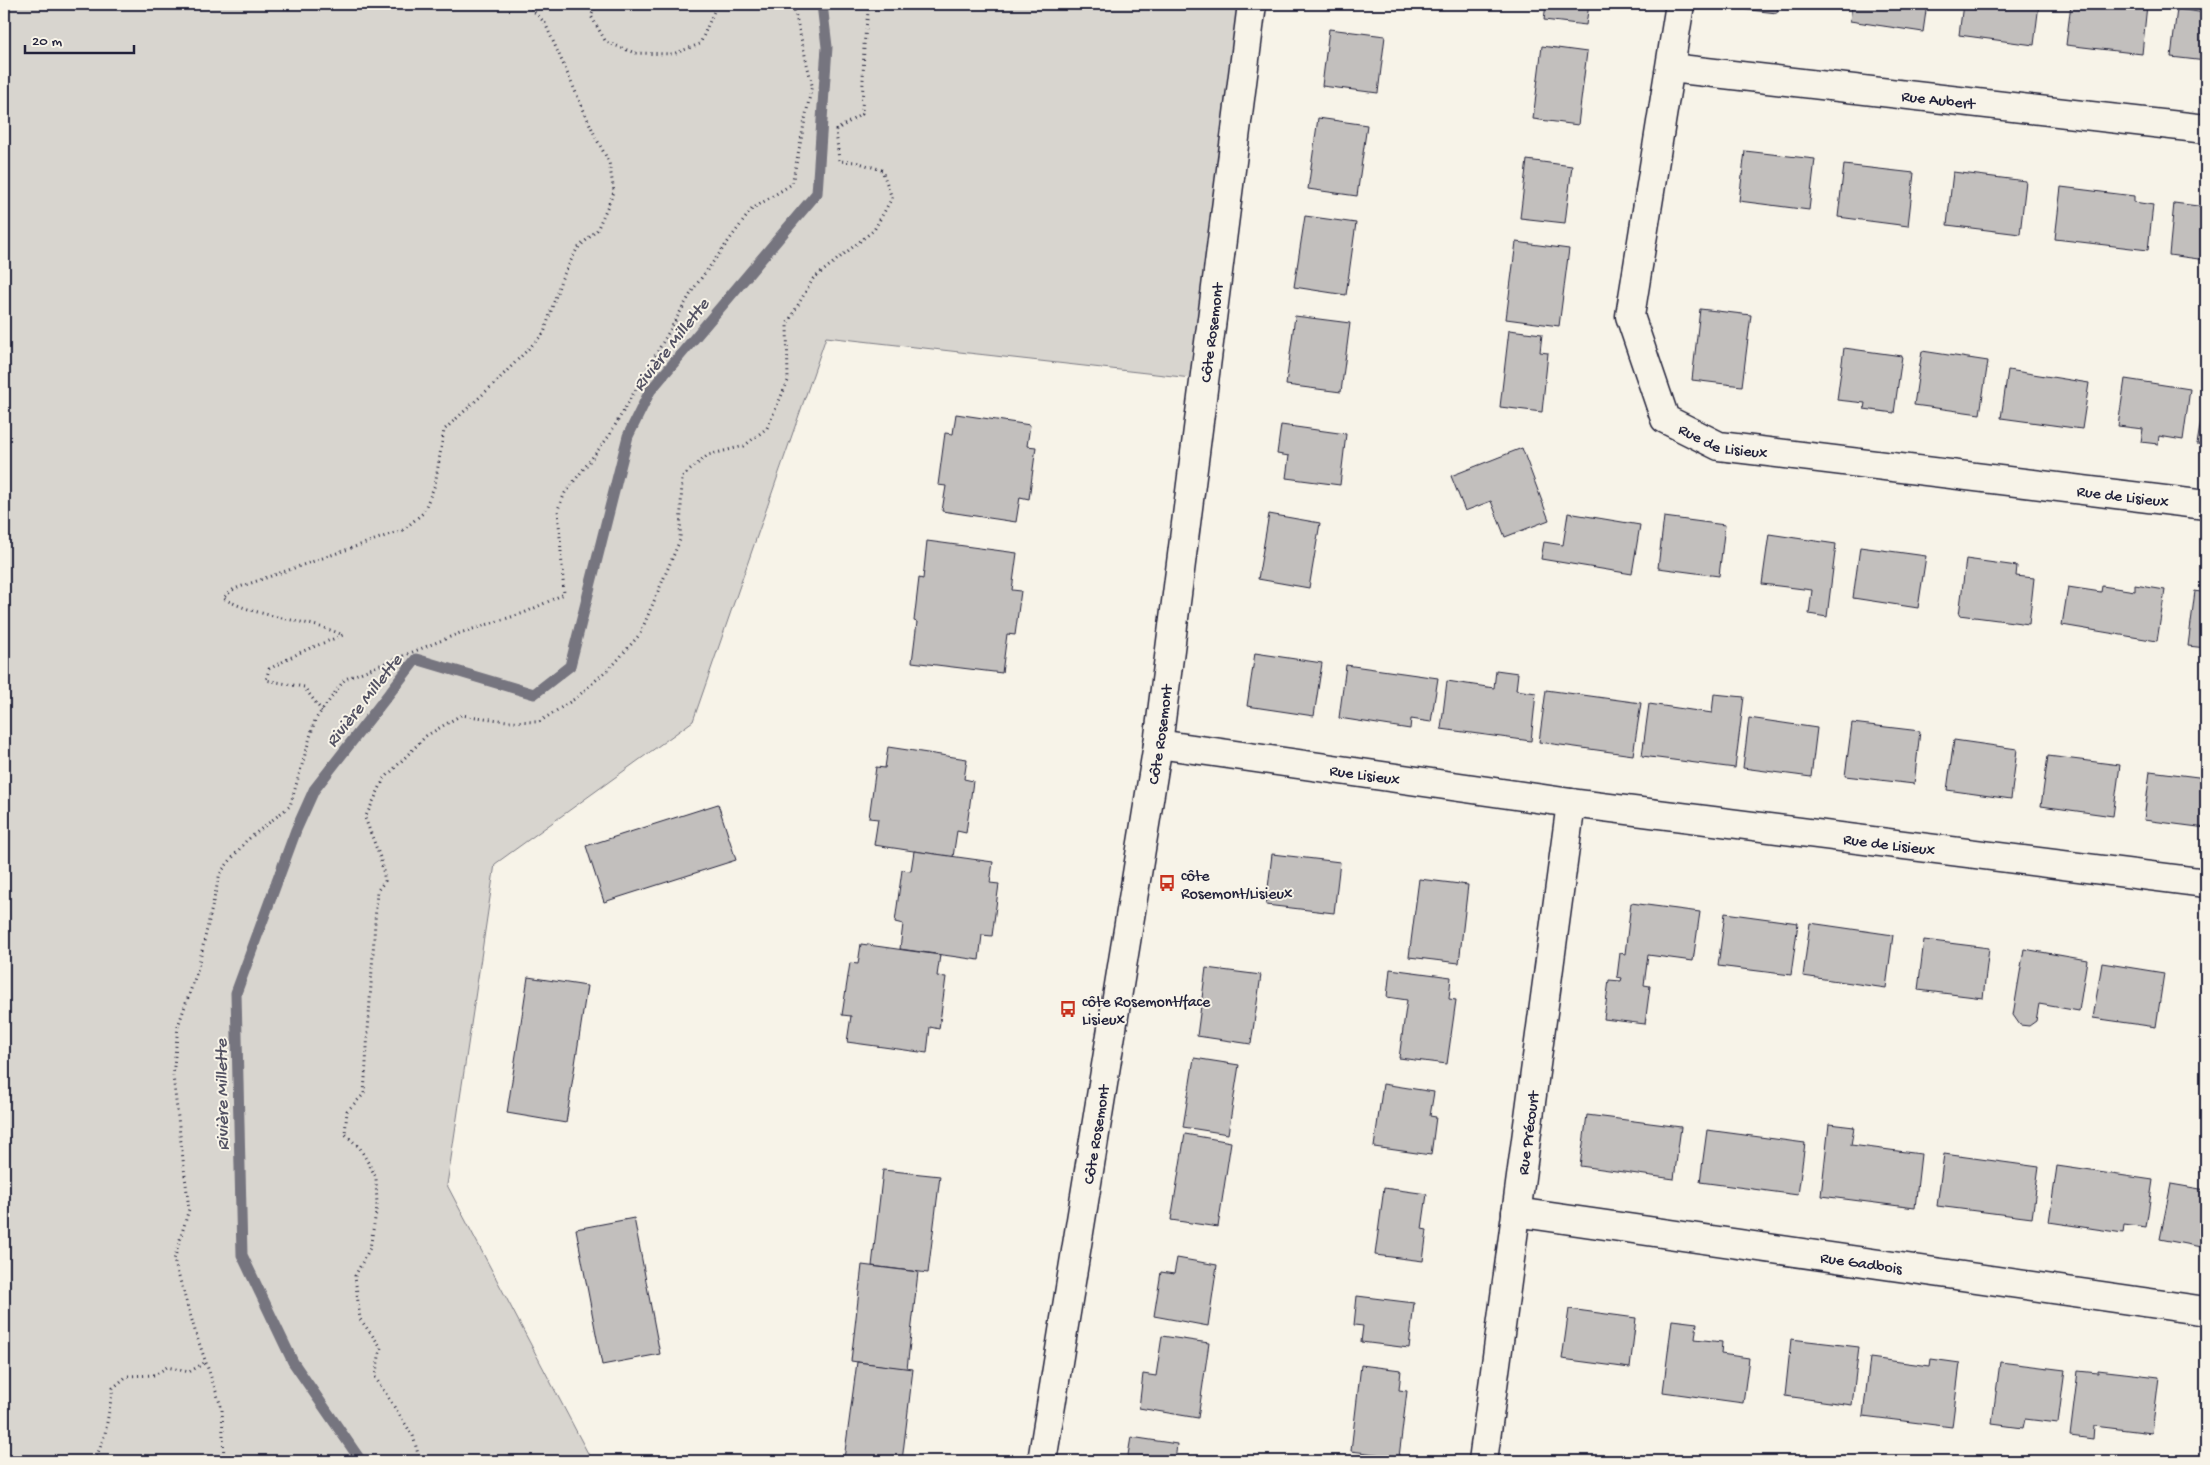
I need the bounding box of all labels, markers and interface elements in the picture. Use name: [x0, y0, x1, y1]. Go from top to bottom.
scale bar: [25, 22, 134, 54]
text: 20 m: [32, 33, 62, 51]
street label: Rue Aubert: [1900, 88, 1977, 116]
street label: Côte Rosemont: [1198, 281, 1230, 384]
water label: Rivière Millette: [629, 294, 715, 396]
street label: Rue de Lisieux: [1674, 421, 1769, 465]
street label: Rue de Lisieux: [2076, 483, 2170, 513]
water label: Rivière Millette: [322, 650, 408, 752]
street label: Côte Rosemont: [1146, 682, 1179, 786]
street label: Rue Lisieux: [1328, 763, 1401, 792]
street label: Rue de Lisieux: [1842, 831, 1936, 862]
place label: côte Rosemont/Lisieux: [1181, 868, 1293, 905]
bus stop icon: côte Rosemont/Lisieux: [1157, 873, 1177, 893]
place label: côte Rosemont/face Lisieux: [1082, 994, 1211, 1031]
bus stop icon: côte Rosemont/face Lisieux: [1058, 999, 1078, 1019]
water label: Rivière Millette: [212, 1038, 235, 1151]
street label: Côte Rosemont: [1081, 1082, 1116, 1186]
street label: Rue Précourt: [1515, 1089, 1546, 1176]
street label: Rue Gadbois: [1819, 1250, 1904, 1280]

